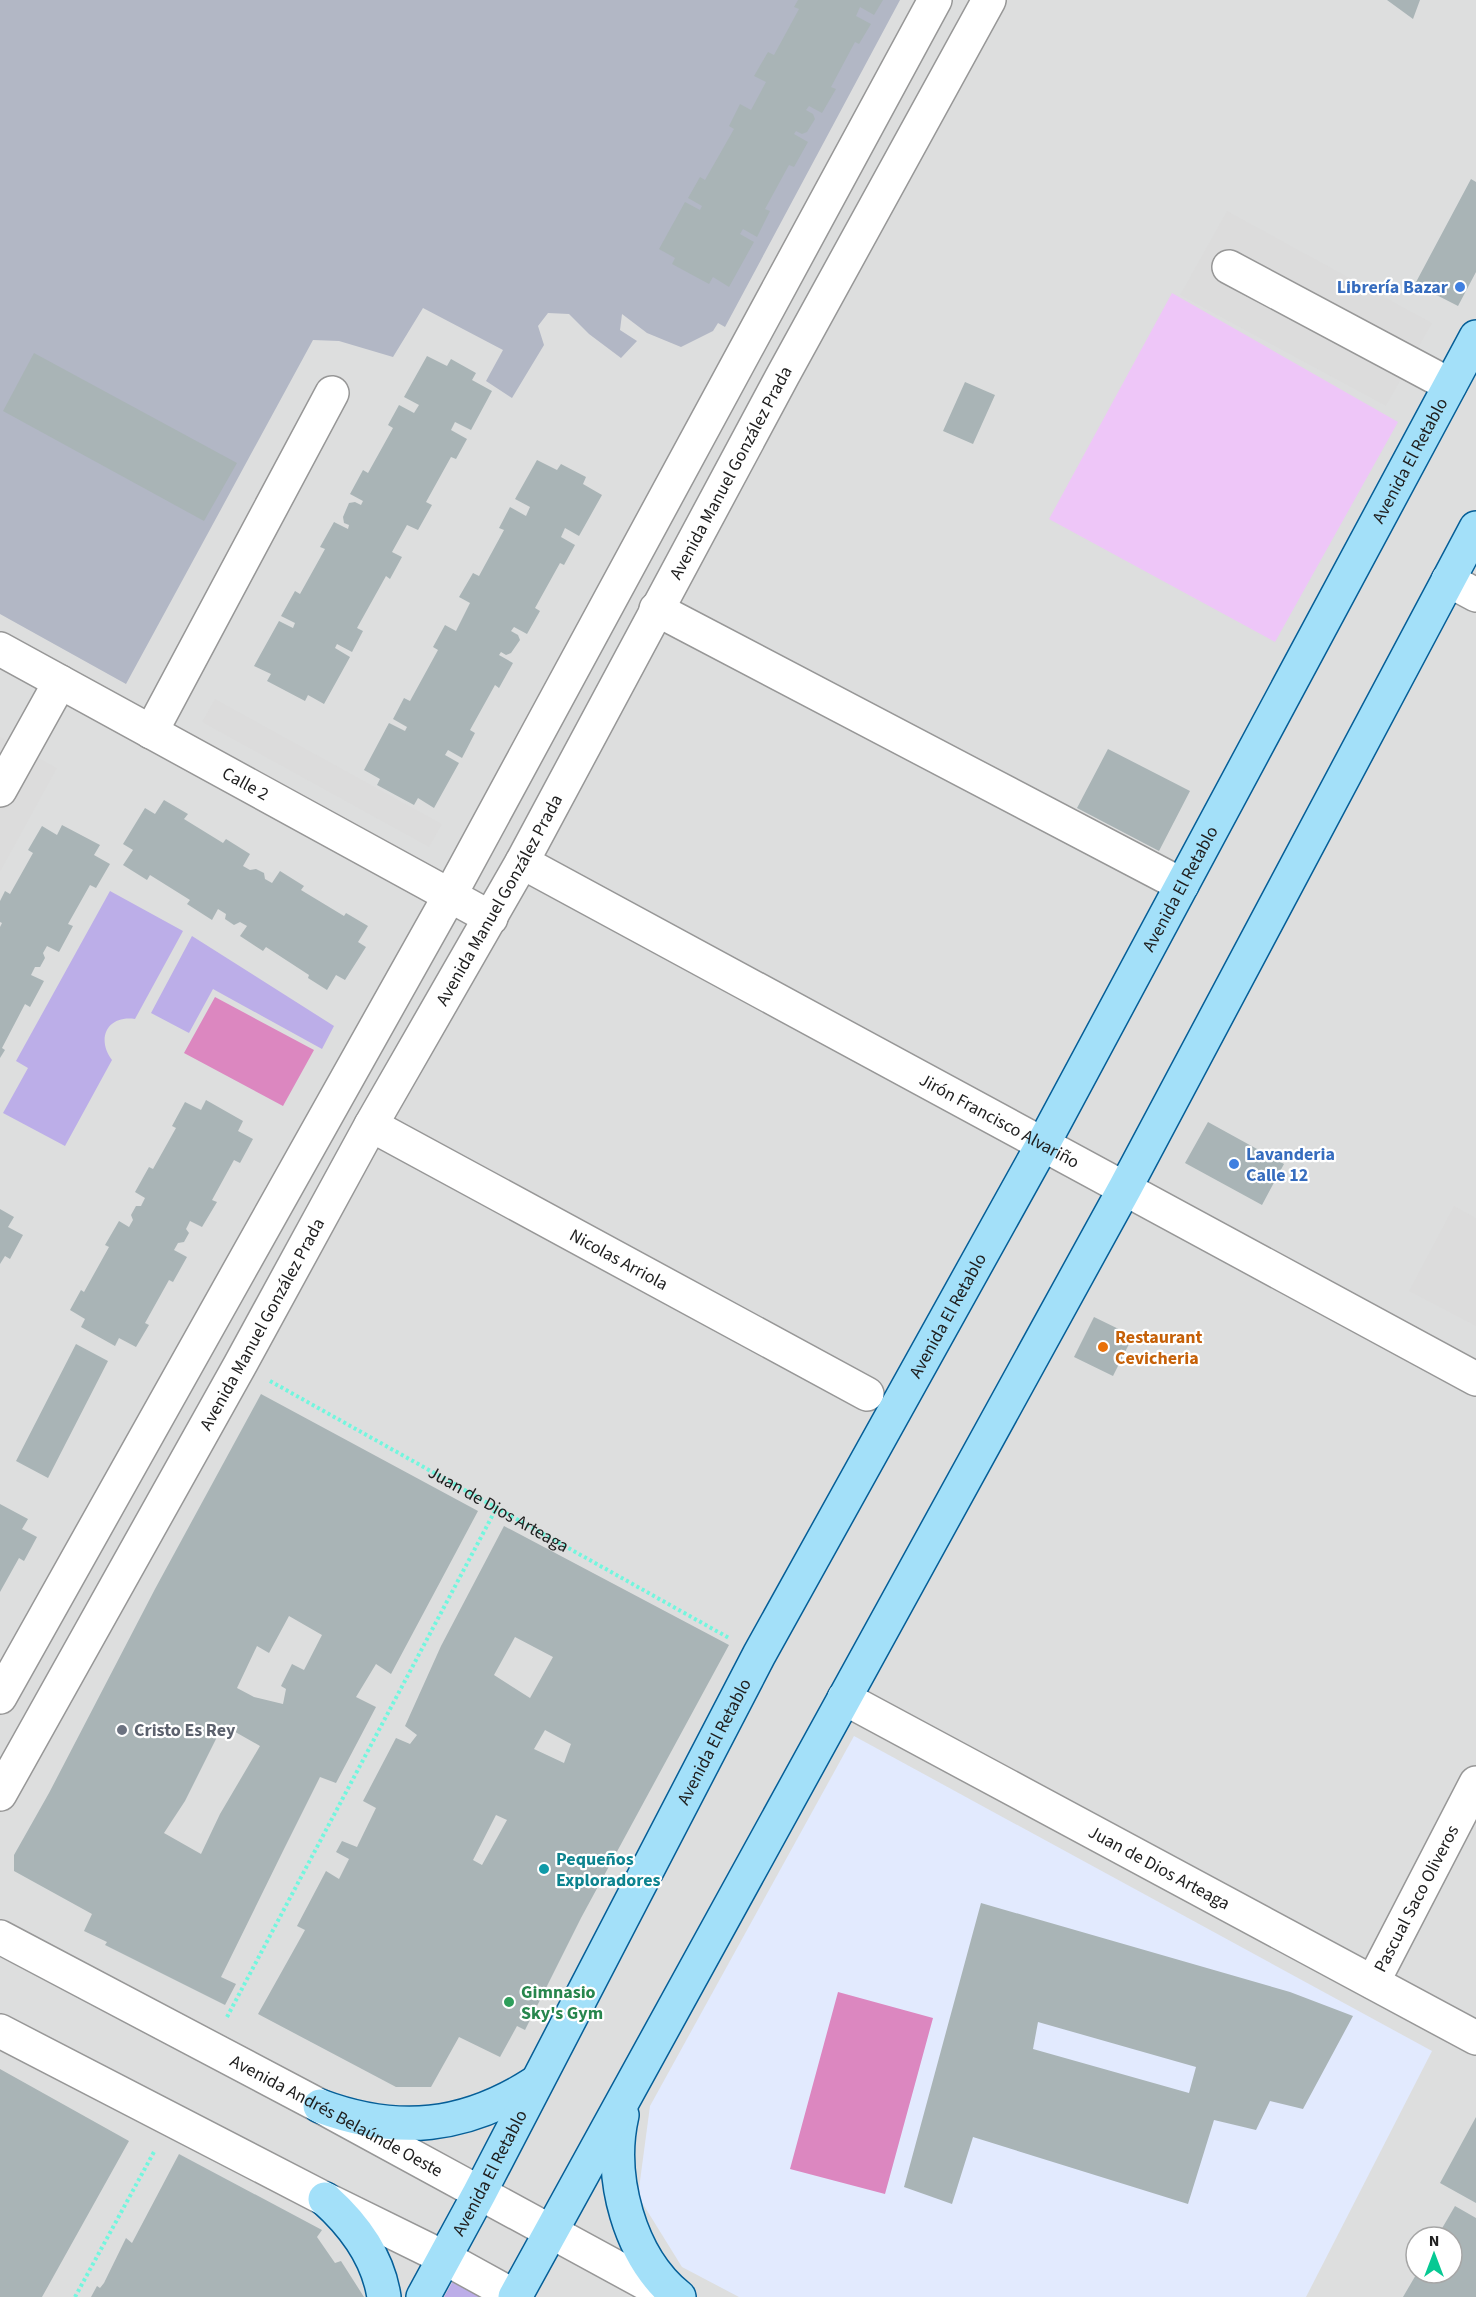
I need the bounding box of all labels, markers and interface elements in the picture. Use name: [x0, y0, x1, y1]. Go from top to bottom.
place label: Librería Bazar: [1337, 275, 1449, 300]
marker: Librería Bazar: [1453, 280, 1467, 294]
street label: Avenida Manuel González Prada: [663, 361, 798, 584]
street label: Avenida El Retablo: [1366, 393, 1454, 528]
street label: Calle 2: [218, 761, 274, 807]
street label: Avenida Manuel González Prada: [430, 790, 569, 1010]
street label: Avenida El Retablo: [1136, 821, 1224, 956]
street label: Jirón Francisco Alvariño: [915, 1067, 1084, 1174]
place label: Lavanderia Calle 12: [1246, 1142, 1335, 1188]
marker: Lavanderia Calle 12: [1227, 1157, 1241, 1171]
street label: Avenida Manuel González Prada: [193, 1213, 330, 1435]
street label: Nicolas Arriola: [565, 1223, 673, 1296]
street label: Avenida El Retablo: [903, 1248, 992, 1383]
place label: Restaurant Cevicheria: [1115, 1325, 1202, 1371]
marker: Restaurant Cevicheria: [1096, 1340, 1110, 1354]
street label: Juan de Dios Arteaga: [424, 1460, 573, 1558]
street label: Avenida El Retablo: [671, 1674, 757, 1809]
place label: Cristo Es Rey: [134, 1718, 236, 1743]
marker: Cristo Es Rey: [115, 1723, 129, 1737]
street label: Juan de Dios Arteaga: [1084, 1819, 1235, 1916]
street label: Pascual Saco Oliveros: [1368, 1820, 1465, 1977]
place label: Pequeños Exploradores: [556, 1847, 661, 1893]
marker: Pequeños Exploradores: [537, 1862, 551, 1876]
place label: Gimnasio Sky's Gym: [521, 1980, 603, 2026]
marker: Gimnasio Sky's Gym: [502, 1995, 516, 2009]
street label: Avenida Andrés Belaúnde Oeste: [226, 2048, 447, 2183]
street label: Avenida El Retablo: [446, 2105, 533, 2240]
north arrow: [1404, 2225, 1464, 2285]
text: N: [1429, 2230, 1439, 2252]

